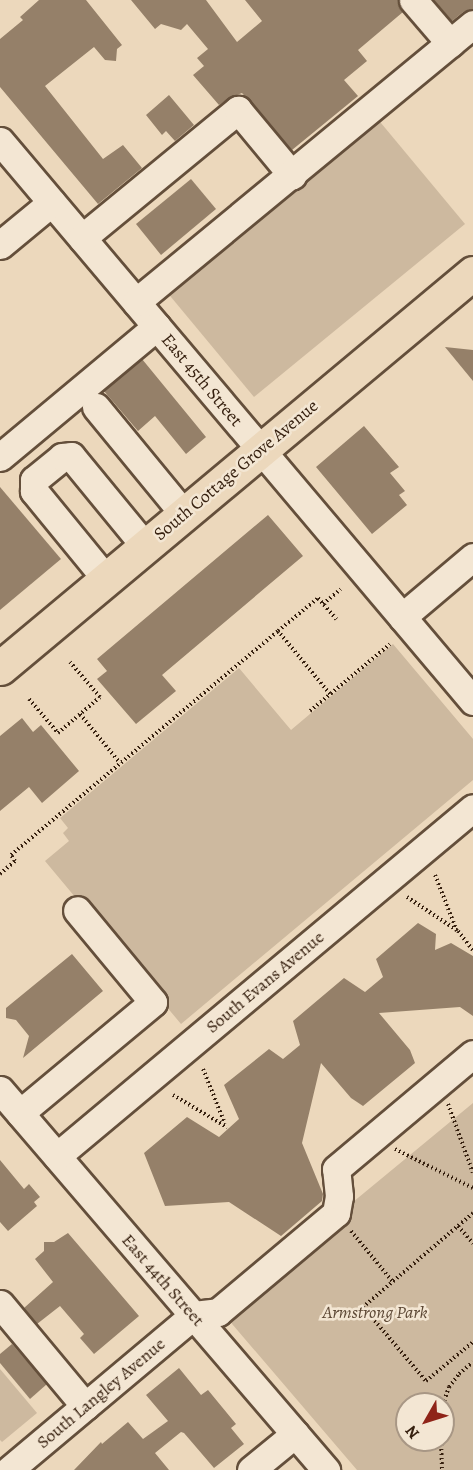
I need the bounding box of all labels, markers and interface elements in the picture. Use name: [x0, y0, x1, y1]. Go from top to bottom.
street label: East 45th Street: [157, 329, 247, 431]
street label: South Cottage Grove Avenue: [149, 395, 323, 545]
street label: South Evans Avenue: [202, 926, 328, 1038]
street label: East 44th Street: [117, 1229, 209, 1331]
park label: Armstrong Park: [323, 1301, 427, 1323]
street label: South Langley Avenue: [32, 1333, 170, 1453]
north arrow: [395, 1392, 455, 1452]
text: N: [400, 1421, 425, 1444]

